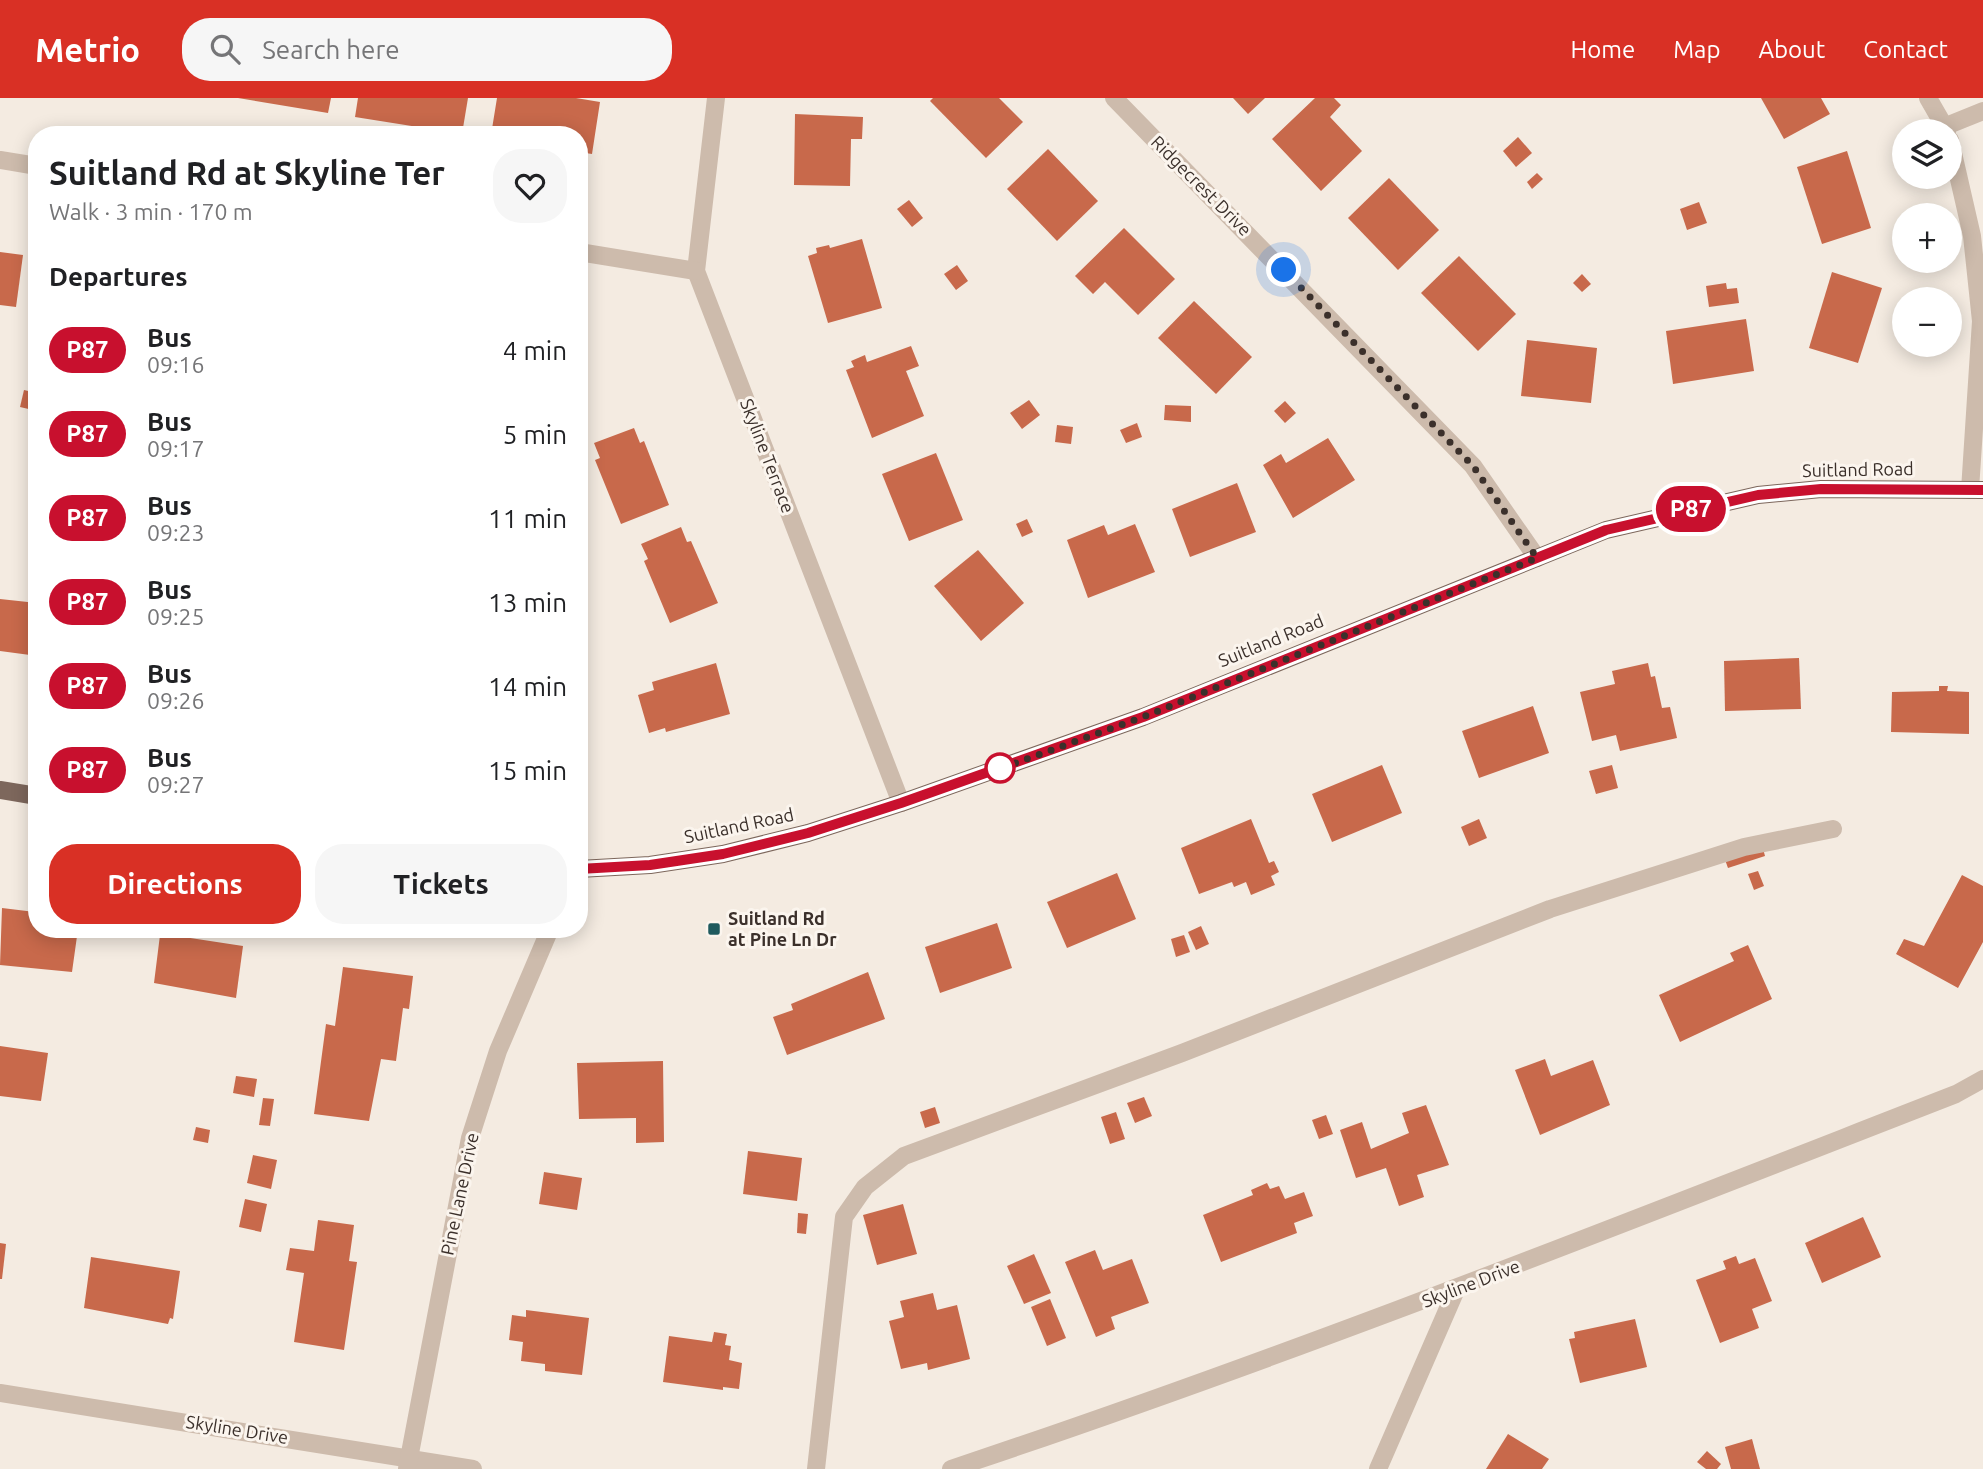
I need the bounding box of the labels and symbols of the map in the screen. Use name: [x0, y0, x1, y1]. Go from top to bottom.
street label: Ridgecrest Drive: [1148, 131, 1256, 239]
your location: [1266, 252, 1301, 287]
street label: Skyline Terrace: [737, 396, 799, 516]
street label: Suitland Road: [1802, 458, 1914, 480]
line badge: P87: [1651, 486, 1731, 532]
street label: Suitland Road: [1215, 610, 1326, 670]
unlabelled marker: [985, 753, 1015, 783]
street label: Suitland Road: [682, 804, 795, 846]
place label: Suitland Rd at Pine Ln Dr: [728, 908, 837, 949]
marker: Suitland Rd at Pine Ln Dr: [706, 921, 722, 937]
street label: Pine Lane Drive: [436, 1131, 482, 1257]
street label: Skyline Drive: [1419, 1255, 1522, 1311]
street label: Skyline Drive: [185, 1411, 290, 1447]

